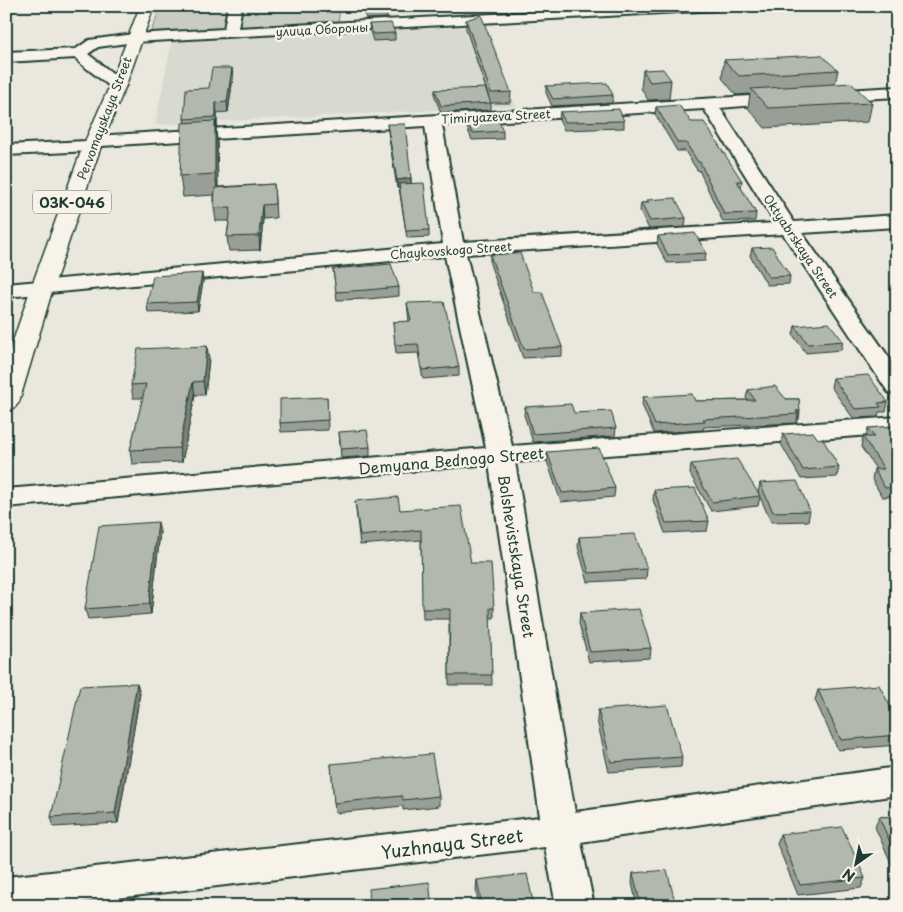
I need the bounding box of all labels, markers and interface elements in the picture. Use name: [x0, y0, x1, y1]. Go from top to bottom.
street label: улица Обороны: [275, 18, 369, 40]
street label: Pervomayskaya Street: [72, 54, 136, 182]
street label: Timiryazeva Street: [441, 104, 551, 128]
road number: 03К-046: [33, 190, 111, 213]
street label: Oktyabrskaya Street: [759, 190, 843, 302]
street label: Chaykovskogo Street: [390, 237, 513, 263]
street label: Demyana Bednogo Street: [357, 440, 545, 480]
street label: Bolshevistskaya Street: [493, 473, 541, 639]
street label: Yuzhnaya Street: [379, 821, 525, 865]
north arrow: [830, 840, 880, 890]
text: N: [838, 863, 859, 887]

